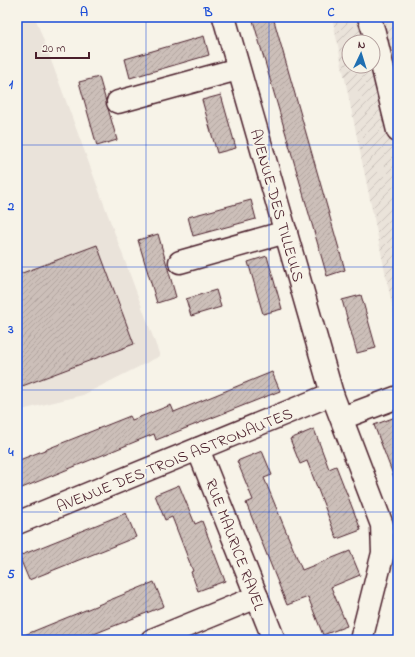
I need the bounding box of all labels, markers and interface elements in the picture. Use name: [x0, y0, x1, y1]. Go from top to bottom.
text: A: [80, 3, 88, 22]
text: B: [203, 3, 213, 22]
text: C: [327, 3, 335, 22]
scale bar: [36, 34, 89, 60]
north arrow: [341, 34, 381, 74]
text: N: [357, 37, 366, 53]
text: 20 m: [42, 40, 65, 58]
text: 1: [9, 75, 14, 94]
street label: AVENUE DES TILLEULS: [243, 126, 309, 285]
text: 2: [7, 197, 15, 216]
text: 3: [7, 320, 14, 339]
street label: AVENUE DES TROIS ASTRONAUTES: [53, 402, 296, 519]
text: 4: [7, 443, 14, 462]
street label: RUE MAURICE RAVEL: [198, 475, 270, 614]
text: 5: [7, 565, 15, 584]

